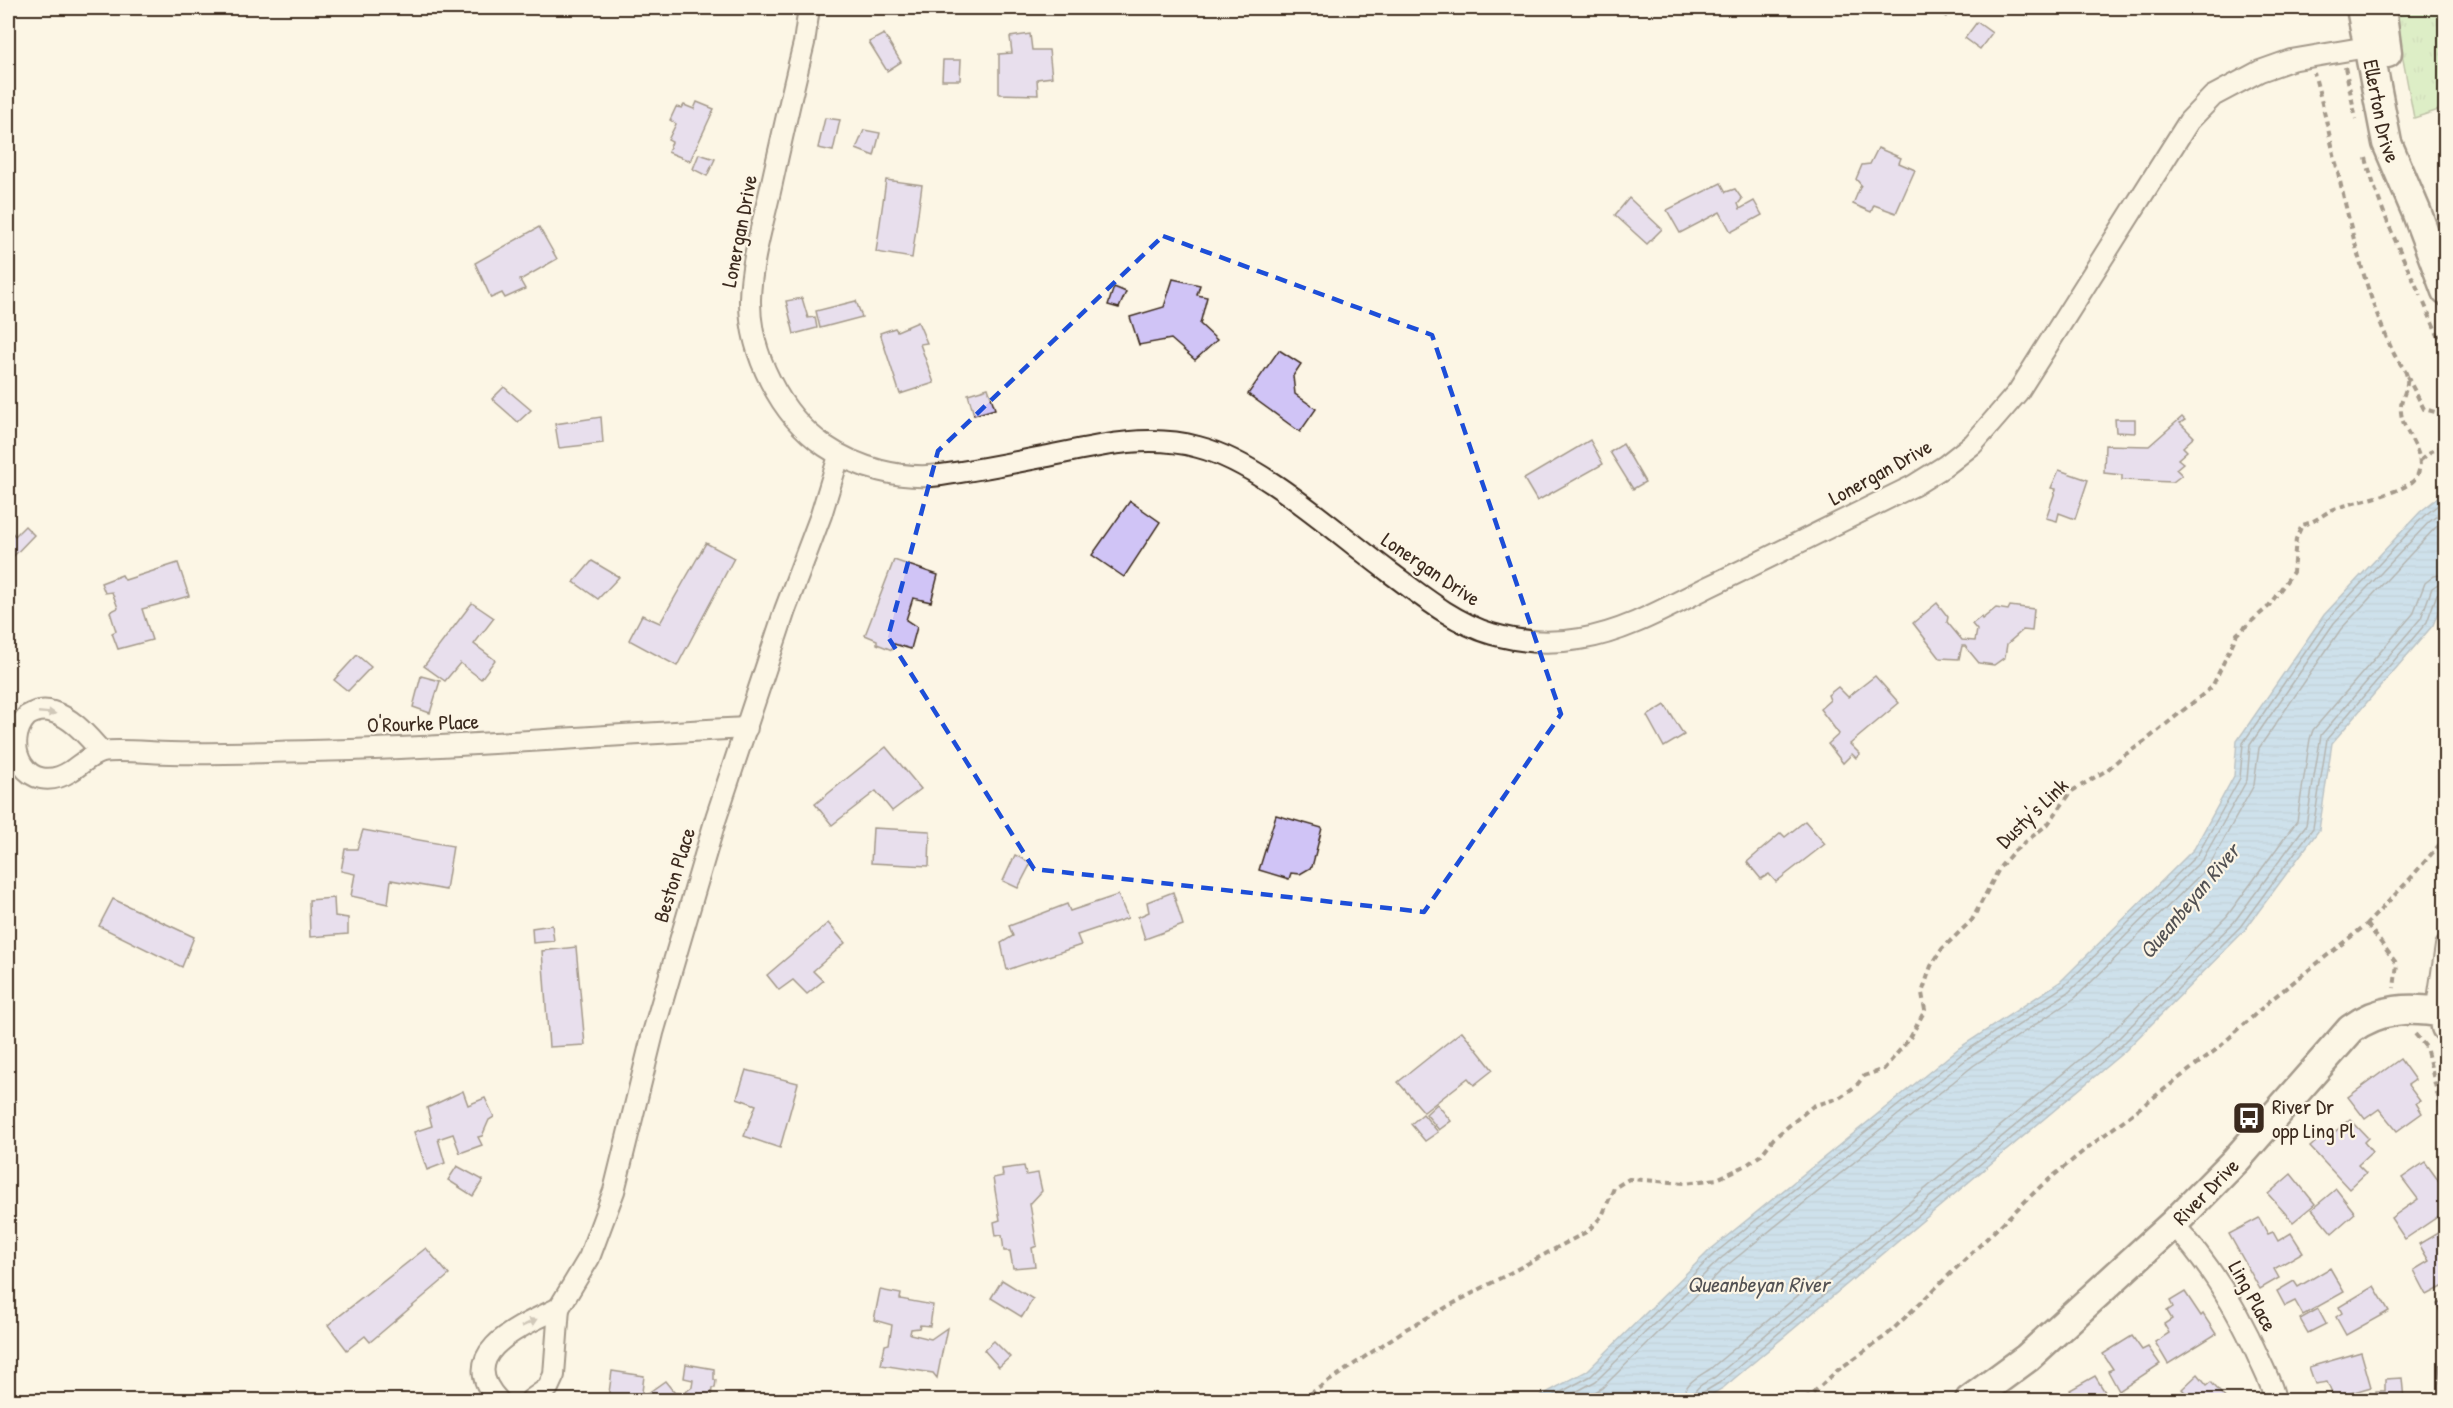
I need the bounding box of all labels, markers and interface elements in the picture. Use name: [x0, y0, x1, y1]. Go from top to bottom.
street label: Ellerton Drive: [2357, 57, 2408, 167]
street label: Lonergan Drive: [714, 172, 764, 290]
street label: Lonergan Drive: [1823, 432, 1937, 512]
street label: Lonergan Drive: [1376, 525, 1486, 613]
street label: O'Rourke Place: [367, 707, 479, 739]
one-way arrow: [38, 708, 57, 718]
street label: Dusty's Link: [1990, 771, 2075, 855]
street label: Beston Place: [646, 824, 702, 926]
water label: Queanbeyan River: [2132, 835, 2248, 965]
place label: River Dr opp Ling Pl: [2272, 1092, 2356, 1145]
bus stop icon: River Dr opp Ling Pl: [2231, 1100, 2267, 1136]
street label: River Drive: [2166, 1151, 2245, 1231]
street label: Ling Place: [2222, 1255, 2284, 1337]
water label: Queanbeyan River: [1687, 1269, 1832, 1299]
one-way arrow: [520, 1318, 538, 1328]

